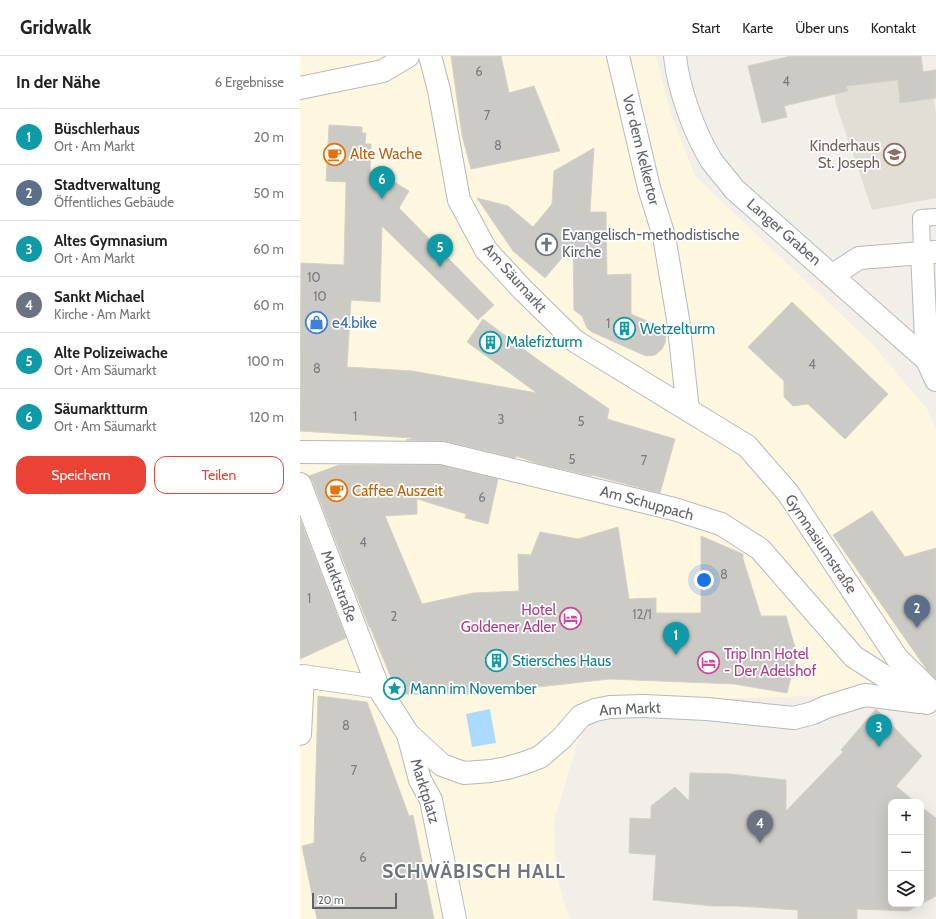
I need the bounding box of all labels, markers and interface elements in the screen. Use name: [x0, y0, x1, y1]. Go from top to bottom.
text: Gridwalk: [20, 16, 92, 39]
text: Start: [692, 19, 720, 37]
text: Karte: [742, 19, 773, 37]
text: Über uns: [795, 19, 849, 37]
text: Kontakt: [871, 19, 916, 37]
house number: 6: [475, 63, 483, 79]
text: In der Nähe: [16, 72, 100, 92]
house number: 4: [782, 73, 790, 89]
text: 6 Ergebnisse: [215, 74, 284, 90]
street label: Vor dem Kelkertor: [619, 93, 663, 207]
house number: 7: [484, 107, 491, 123]
text: Büschlerhaus: [54, 120, 140, 138]
text: 1: [27, 129, 31, 145]
text: 20 m: [254, 129, 284, 145]
house number: 8: [494, 137, 502, 153]
place label: Kinderhaus St. Joseph: [809, 137, 880, 172]
text: Ort · Am Markt: [54, 138, 135, 154]
cafe icon: Alte Wache: [322, 141, 348, 167]
school or university icon: Kinderhaus St. Joseph: [882, 142, 908, 168]
place label: Alte Wache: [350, 145, 422, 163]
pin: 6: [369, 166, 395, 199]
text: Stadtverwaltung: [54, 176, 160, 194]
text: 2: [26, 185, 32, 201]
text: 50 m: [254, 185, 284, 201]
text: Öffentliches Gebäude: [54, 194, 174, 210]
street label: Langer Graben: [743, 195, 825, 269]
place label: Evangelisch-methodistische Kirche: [562, 226, 740, 261]
church icon: Evangelisch-methodistische Kirche: [533, 231, 559, 257]
text: Altes Gymnasium: [54, 232, 168, 250]
pin: 5: [427, 234, 453, 267]
street label: Am Säumarkt: [479, 240, 551, 316]
text: 3: [25, 241, 33, 257]
text: 60 m: [253, 241, 284, 257]
text: Ort · Am Markt: [54, 250, 135, 266]
house number: 10: [307, 269, 321, 285]
text: Sankt Michael: [54, 288, 144, 306]
house number: 10: [313, 288, 327, 304]
text: 4: [25, 297, 33, 313]
text: 60 m: [253, 297, 284, 313]
text: Kirche · Am Markt: [54, 306, 150, 322]
shop icon: e4.bike: [303, 310, 329, 336]
place label: e4.bike: [332, 314, 377, 332]
house number: 1: [606, 315, 610, 331]
building icon: Wetzelturm: [612, 316, 638, 342]
place label: Wetzelturm: [640, 320, 715, 338]
building icon: Malefizturm: [478, 329, 504, 355]
place label: Malefizturm: [506, 333, 582, 351]
text: Alte Polizeiwache: [54, 344, 168, 362]
text: 5: [26, 353, 32, 369]
text: 100 m: [247, 353, 284, 369]
house number: 4: [808, 356, 816, 372]
house number: 8: [313, 360, 321, 376]
text: Ort · Am Säumarkt: [54, 362, 156, 378]
text: Säumarktturm: [54, 400, 148, 418]
house number: 1: [353, 408, 357, 424]
text: 6: [25, 409, 33, 425]
text: 120 m: [250, 409, 284, 425]
house number: 3: [497, 411, 505, 427]
house number: 5: [577, 413, 585, 429]
text: Ort · Am Säumarkt: [54, 418, 156, 434]
house number: 5: [568, 451, 576, 467]
house number: 7: [641, 452, 648, 468]
button: Speichern: [16, 456, 146, 494]
button: Teilen: [154, 456, 284, 494]
cafe icon: Caffee Auszeit: [323, 478, 349, 504]
place label: Caffee Auszeit: [352, 482, 443, 500]
street label: Am Schuppach: [598, 482, 696, 524]
house number: 6: [478, 489, 486, 505]
street label: Gymnasiumstraße: [781, 491, 861, 597]
house number: 4: [359, 534, 367, 550]
street label: Marktstraße: [317, 548, 361, 625]
house number: 8: [720, 566, 728, 582]
your location: [694, 570, 714, 590]
house number: 1: [307, 590, 311, 606]
pin: 2: [904, 595, 930, 628]
place label: Hotel Goldener Adler: [461, 601, 556, 636]
hotel icon: Hotel Goldener Adler: [558, 606, 584, 632]
house number: 12/1: [632, 606, 652, 622]
house number: 2: [391, 608, 398, 624]
pin: 1: [663, 622, 689, 655]
place label: Trip Inn Hotel - Der Adelshof: [724, 645, 816, 680]
building icon: Stiersches Haus: [483, 648, 509, 674]
hotel icon: Trip Inn Hotel - Der Adelshof: [696, 650, 722, 676]
place label: Stiersches Haus: [512, 652, 611, 670]
place icon: Mann im November: [382, 676, 408, 702]
place label: Mann im November: [410, 680, 537, 698]
street label: Am Markt: [599, 698, 661, 720]
pin: 3: [866, 714, 892, 747]
house number: 8: [342, 717, 350, 733]
street label: Marktplatz: [407, 756, 443, 826]
house number: 7: [351, 762, 358, 778]
map controls: [888, 799, 924, 907]
button: +: [888, 799, 924, 835]
pin: 4: [747, 810, 773, 843]
button: −: [888, 835, 924, 871]
house number: 6: [359, 849, 367, 865]
district label: SCHWÄBISCH HALL: [382, 860, 566, 883]
button: layers: [888, 871, 924, 907]
scale bar: [312, 891, 397, 910]
text: 20 m: [318, 893, 344, 907]

